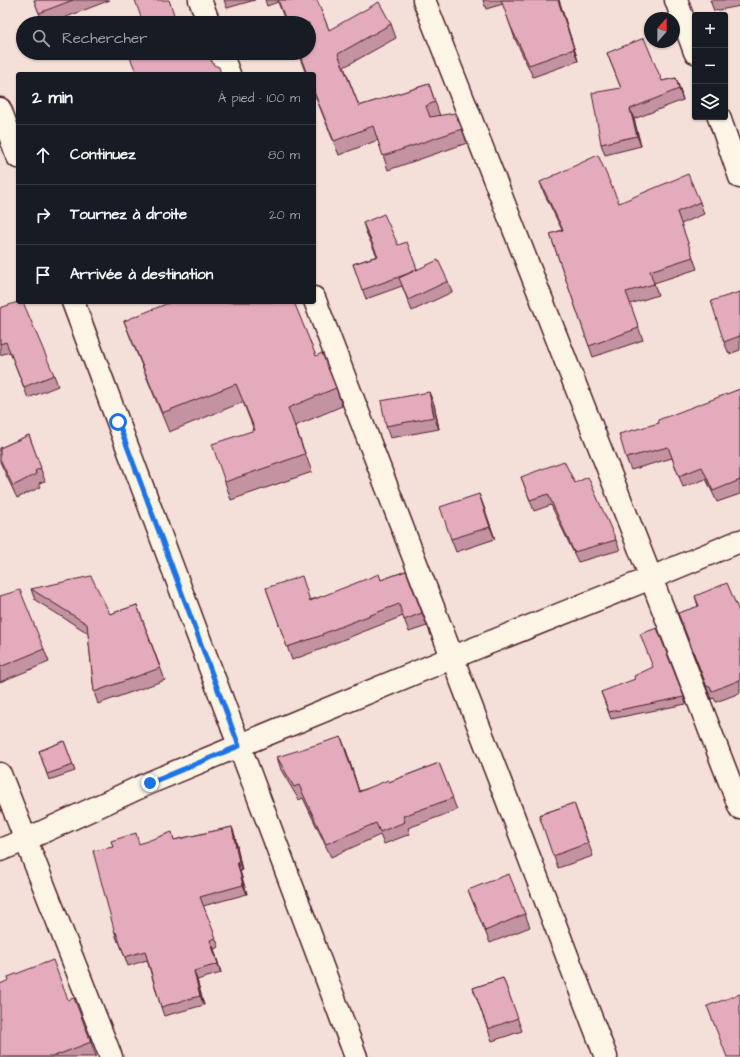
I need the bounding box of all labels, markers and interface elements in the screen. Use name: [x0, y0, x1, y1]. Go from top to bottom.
north arrow: [644, 12, 680, 48]
map controls: [692, 12, 728, 120]
button: +: [692, 12, 728, 48]
search box: [16, 16, 316, 60]
icon: search: [30, 27, 52, 49]
text: Rechercher: [62, 28, 147, 49]
button: −: [692, 48, 728, 84]
button: layers: [692, 84, 728, 120]
text: 2 min: [32, 86, 73, 110]
text: À pied · 100 m: [218, 89, 300, 107]
icon: ahead: [32, 144, 54, 166]
text: Continuez: [70, 144, 136, 165]
text: 80 m: [268, 146, 300, 164]
icon: right: [32, 204, 54, 226]
text: Tournez à droite: [70, 204, 187, 225]
text: 20 m: [269, 206, 300, 224]
icon: arrive: [32, 264, 54, 286]
text: Arrivée à destination: [70, 264, 213, 285]
route start: [109, 413, 127, 431]
route end: [141, 774, 159, 792]

